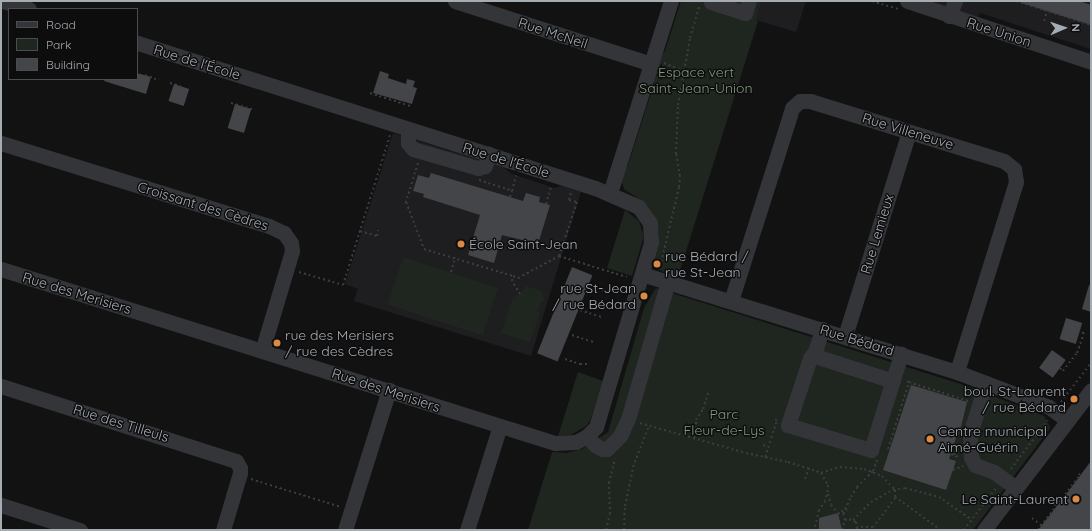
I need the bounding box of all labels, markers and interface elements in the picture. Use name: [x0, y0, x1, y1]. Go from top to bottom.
legend: [8, 8, 138, 80]
north arrow: [1044, 8, 1084, 48]
street label: Rue McNeil: [516, 14, 590, 52]
street label: Rue Union: [965, 14, 1033, 50]
text: Road: [46, 17, 76, 32]
text: N: [1069, 23, 1083, 32]
text: Park: [46, 37, 71, 52]
street label: Rue de l'École: [152, 41, 242, 83]
text: Building: [46, 57, 90, 72]
park label: Espace vert Saint-Jean-Union: [639, 64, 753, 96]
street label: Rue Villeneuve: [860, 109, 956, 153]
street label: Rue de l'École: [461, 139, 551, 181]
street label: Croissant des Cèdres: [136, 178, 270, 234]
street label: Rue Lemieux: [857, 192, 897, 276]
place label: École Saint-Jean: [469, 236, 578, 252]
marker: École Saint-Jean: [456, 239, 466, 249]
place label: rue Bédard / rue St-Jean: [665, 248, 749, 280]
marker: rue Bédard / rue St-Jean: [652, 259, 662, 269]
street label: Rue des Merisiers: [21, 268, 133, 318]
place label: rue St-Jean / rue Bédard: [552, 280, 636, 312]
marker: rue St-Jean / rue Bédard: [639, 291, 649, 301]
street label: Rue Bédard: [818, 321, 896, 359]
place label: rue des Merisiers / rue des Cèdres: [285, 327, 394, 360]
marker: rue des Merisiers / rue des Cèdres: [272, 338, 282, 348]
street label: Rue des Merisiers: [330, 365, 442, 415]
place label: boul. St-Laurent / rue Bédard: [964, 383, 1066, 416]
marker: boul. St-Laurent / rue Bédard: [1069, 394, 1079, 404]
street label: Rue des Tilleuls: [71, 400, 171, 446]
park label: Parc Fleur-de-Lys: [683, 406, 765, 438]
place label: Centre municipal Aimé-Guérin: [938, 423, 1047, 456]
marker: Centre municipal Aimé-Guérin: [925, 434, 935, 444]
place label: Le Saint-Laurent: [962, 491, 1068, 507]
marker: Le Saint-Laurent: [1071, 494, 1081, 504]

